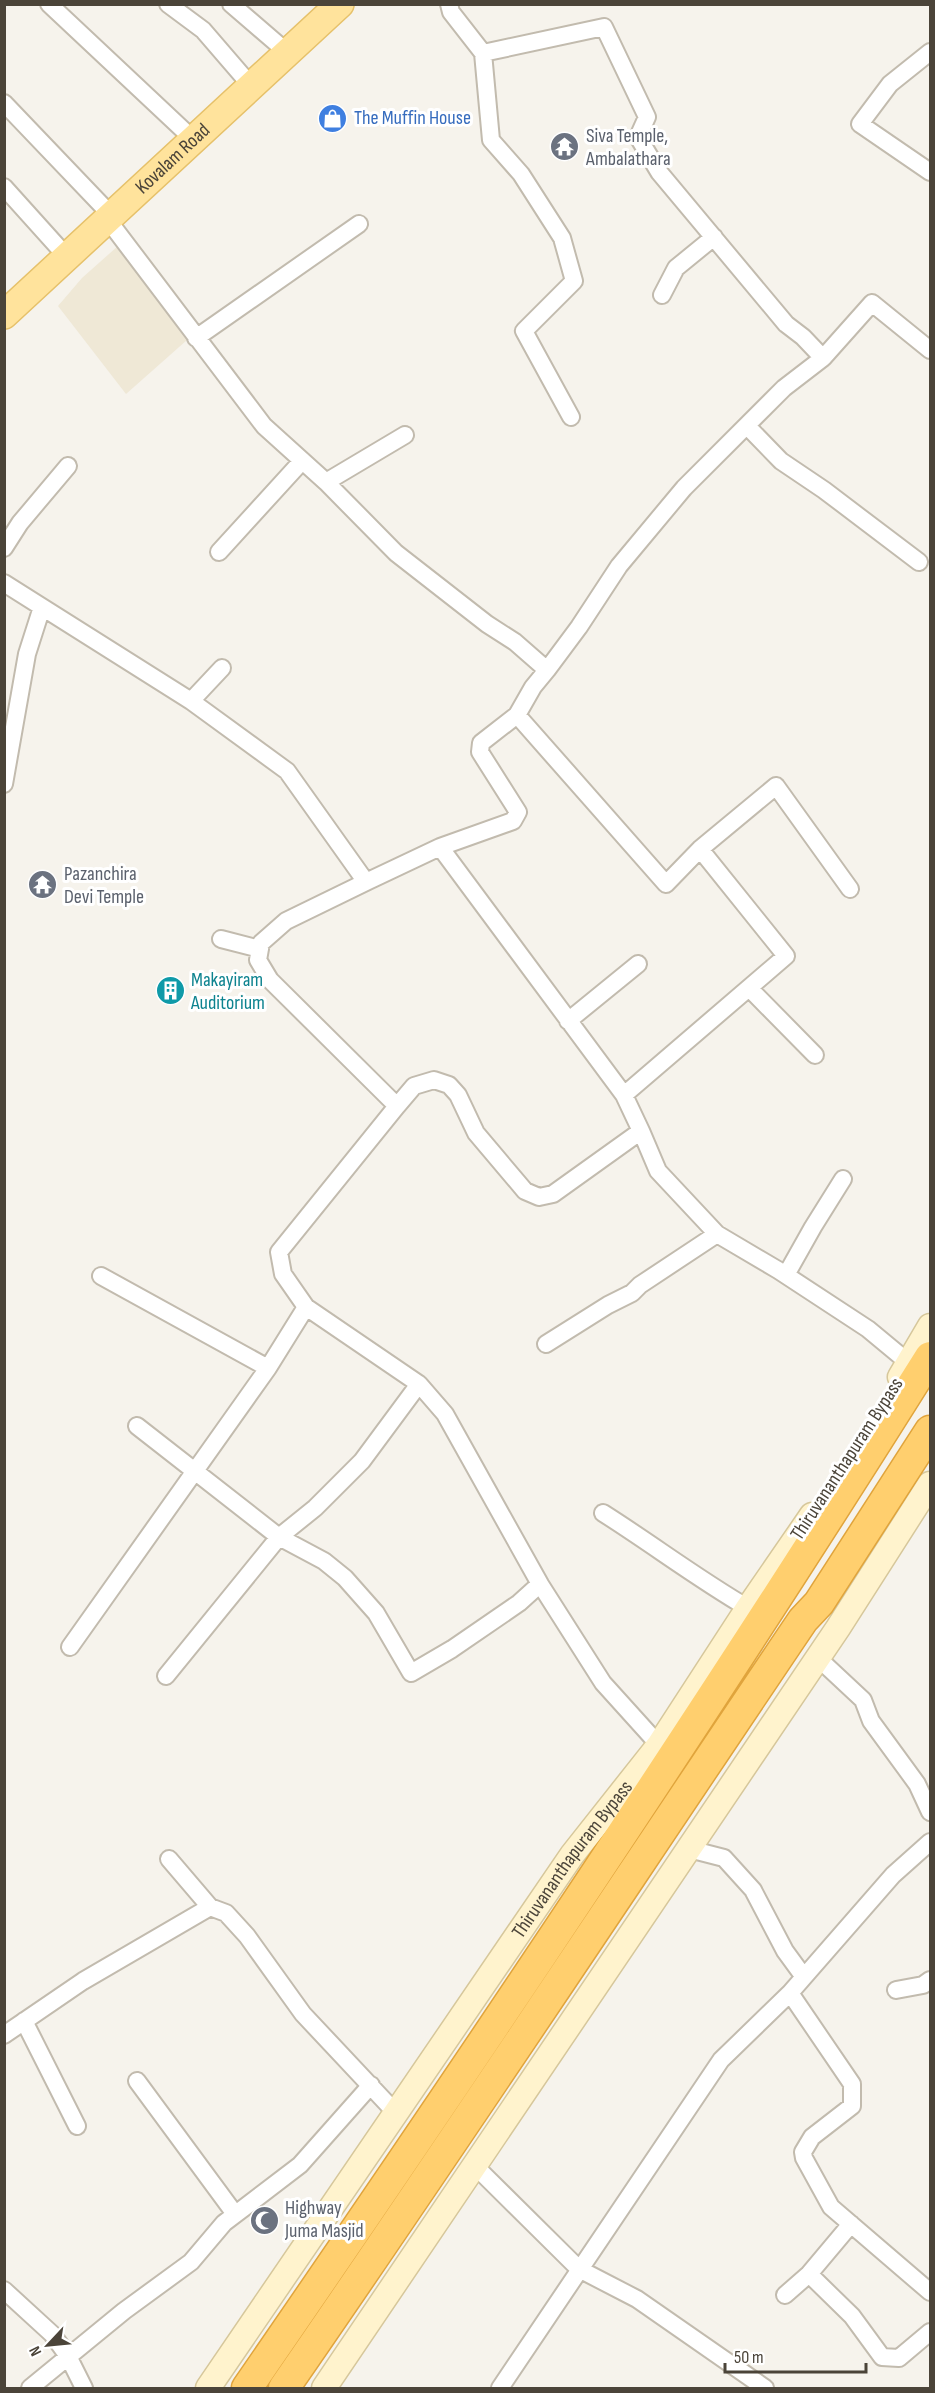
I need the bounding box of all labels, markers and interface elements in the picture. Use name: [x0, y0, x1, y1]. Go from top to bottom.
shop icon: The Muffin House: [317, 102, 349, 134]
place label: The Muffin House: [354, 106, 471, 130]
street label: Kovalam Road: [131, 118, 215, 199]
place label: Siva Temple, Ambalathara: [585, 124, 671, 171]
temple icon: Siva Temple, Ambalathara: [549, 131, 581, 163]
place label: Pazanchira Devi Temple: [64, 862, 144, 909]
temple icon: Pazanchira Devi Temple: [27, 869, 59, 901]
place label: Makayiram Auditorium: [190, 968, 265, 1015]
building icon: Makayiram Auditorium: [154, 975, 186, 1007]
street label: Thiruvananthapuram Bypass: [785, 1373, 909, 1545]
street label: Thiruvananthapuram Bypass: [507, 1776, 638, 1943]
place label: Highway Juma Masjid: [284, 2196, 364, 2243]
mosque icon: Highway Juma Masjid: [248, 2204, 280, 2236]
north arrow: [18, 2315, 78, 2375]
scale bar: [725, 2336, 866, 2374]
text: N: [25, 2343, 46, 2359]
text: 50 m: [734, 2347, 764, 2368]

